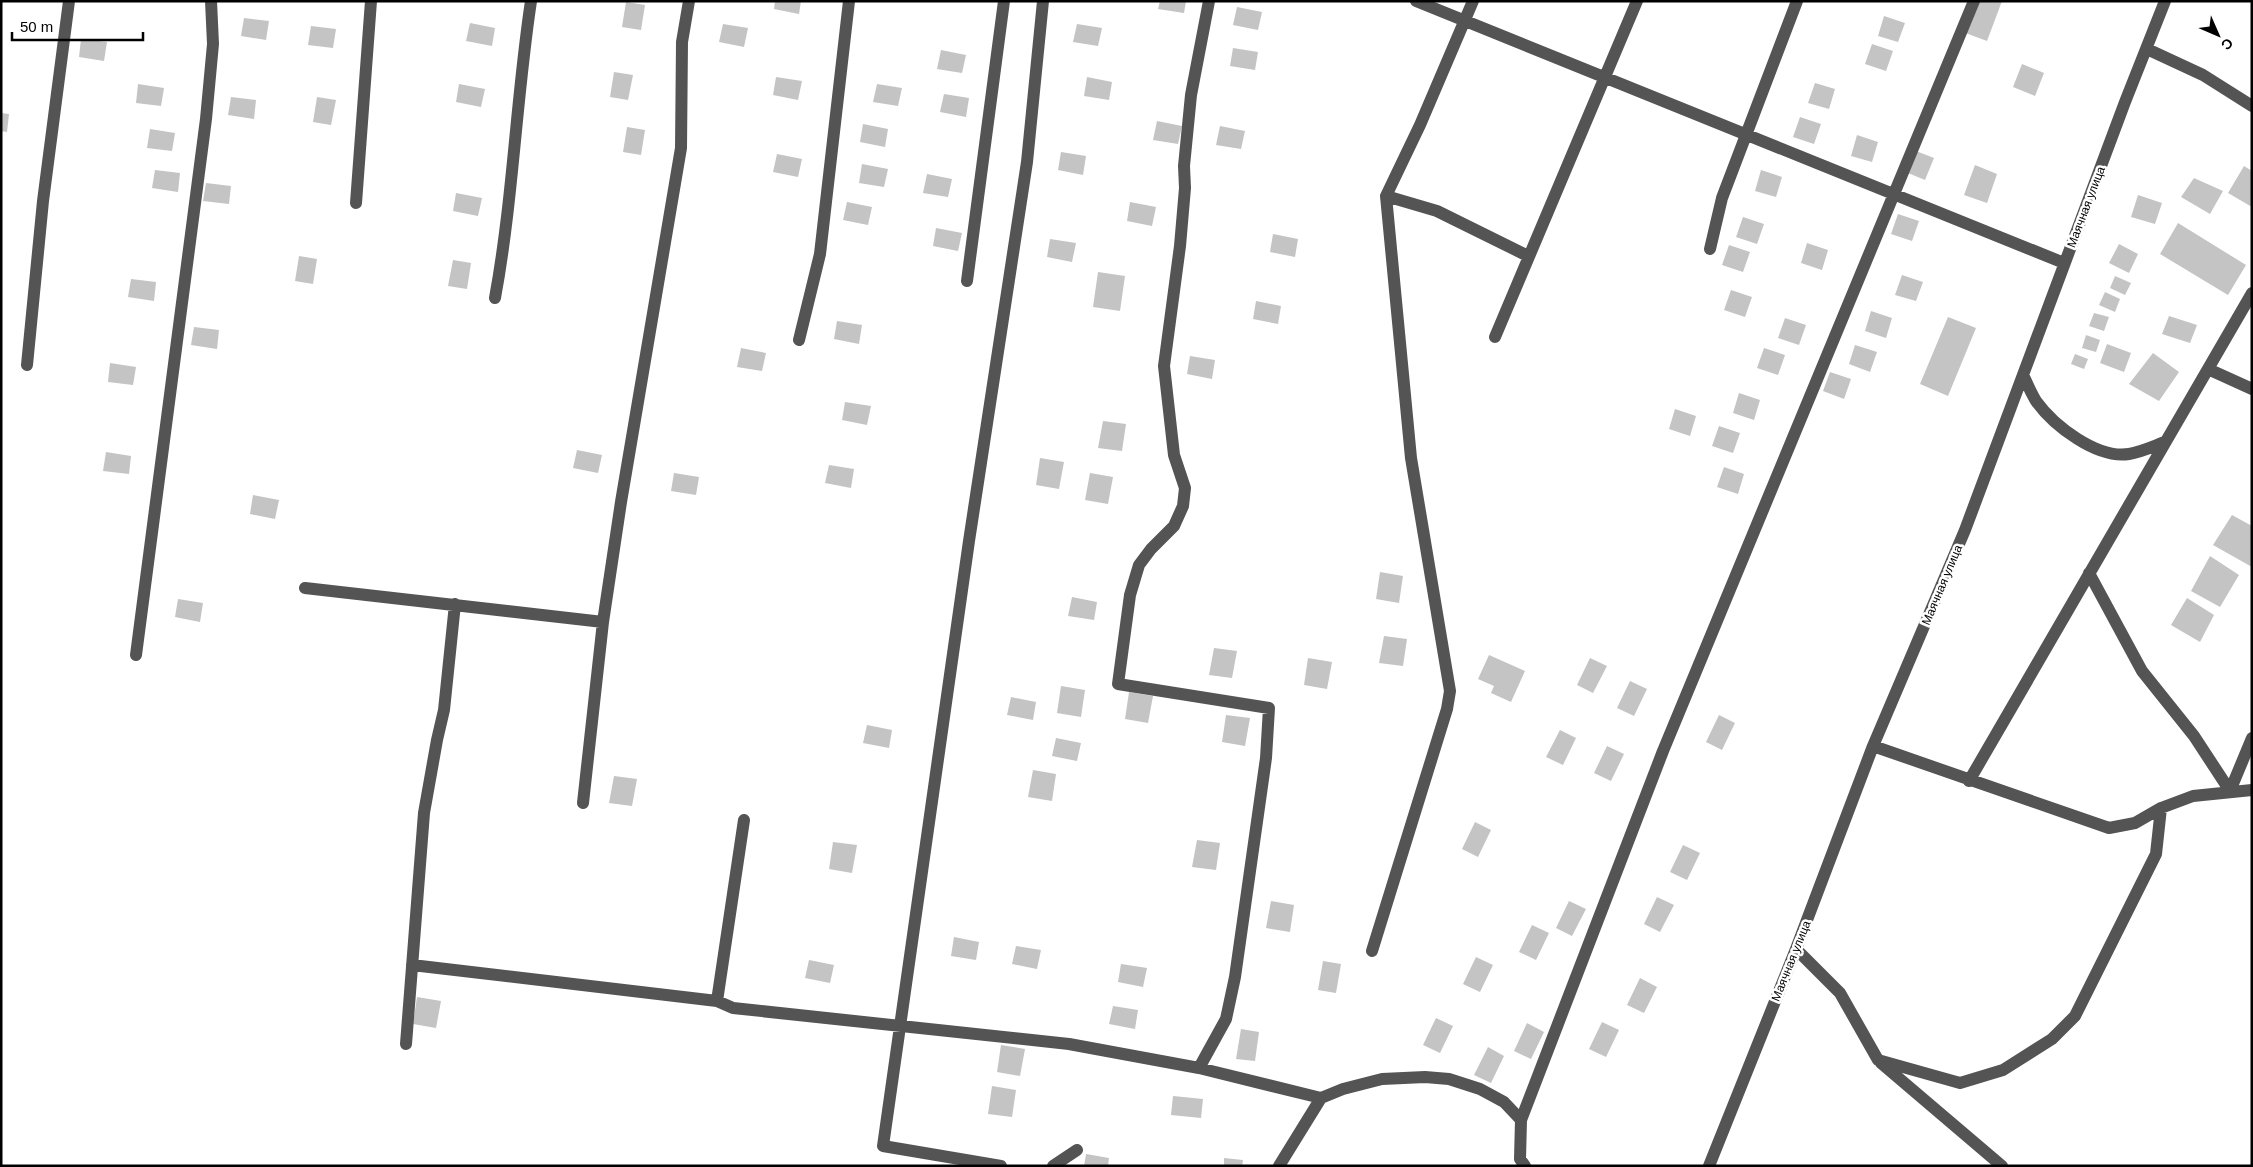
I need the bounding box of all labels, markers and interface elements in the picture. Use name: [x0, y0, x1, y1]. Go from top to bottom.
scale bar: [12, 10, 144, 42]
north arrow: [2193, 10, 2243, 60]
text: 50 m: [20, 18, 53, 35]
text: С: [2218, 35, 2236, 53]
street label: Маячная улица: [2064, 164, 2108, 250]
street label: Маячная улица: [1919, 543, 1965, 627]
street label: Маячная улица: [1768, 918, 1814, 1003]

